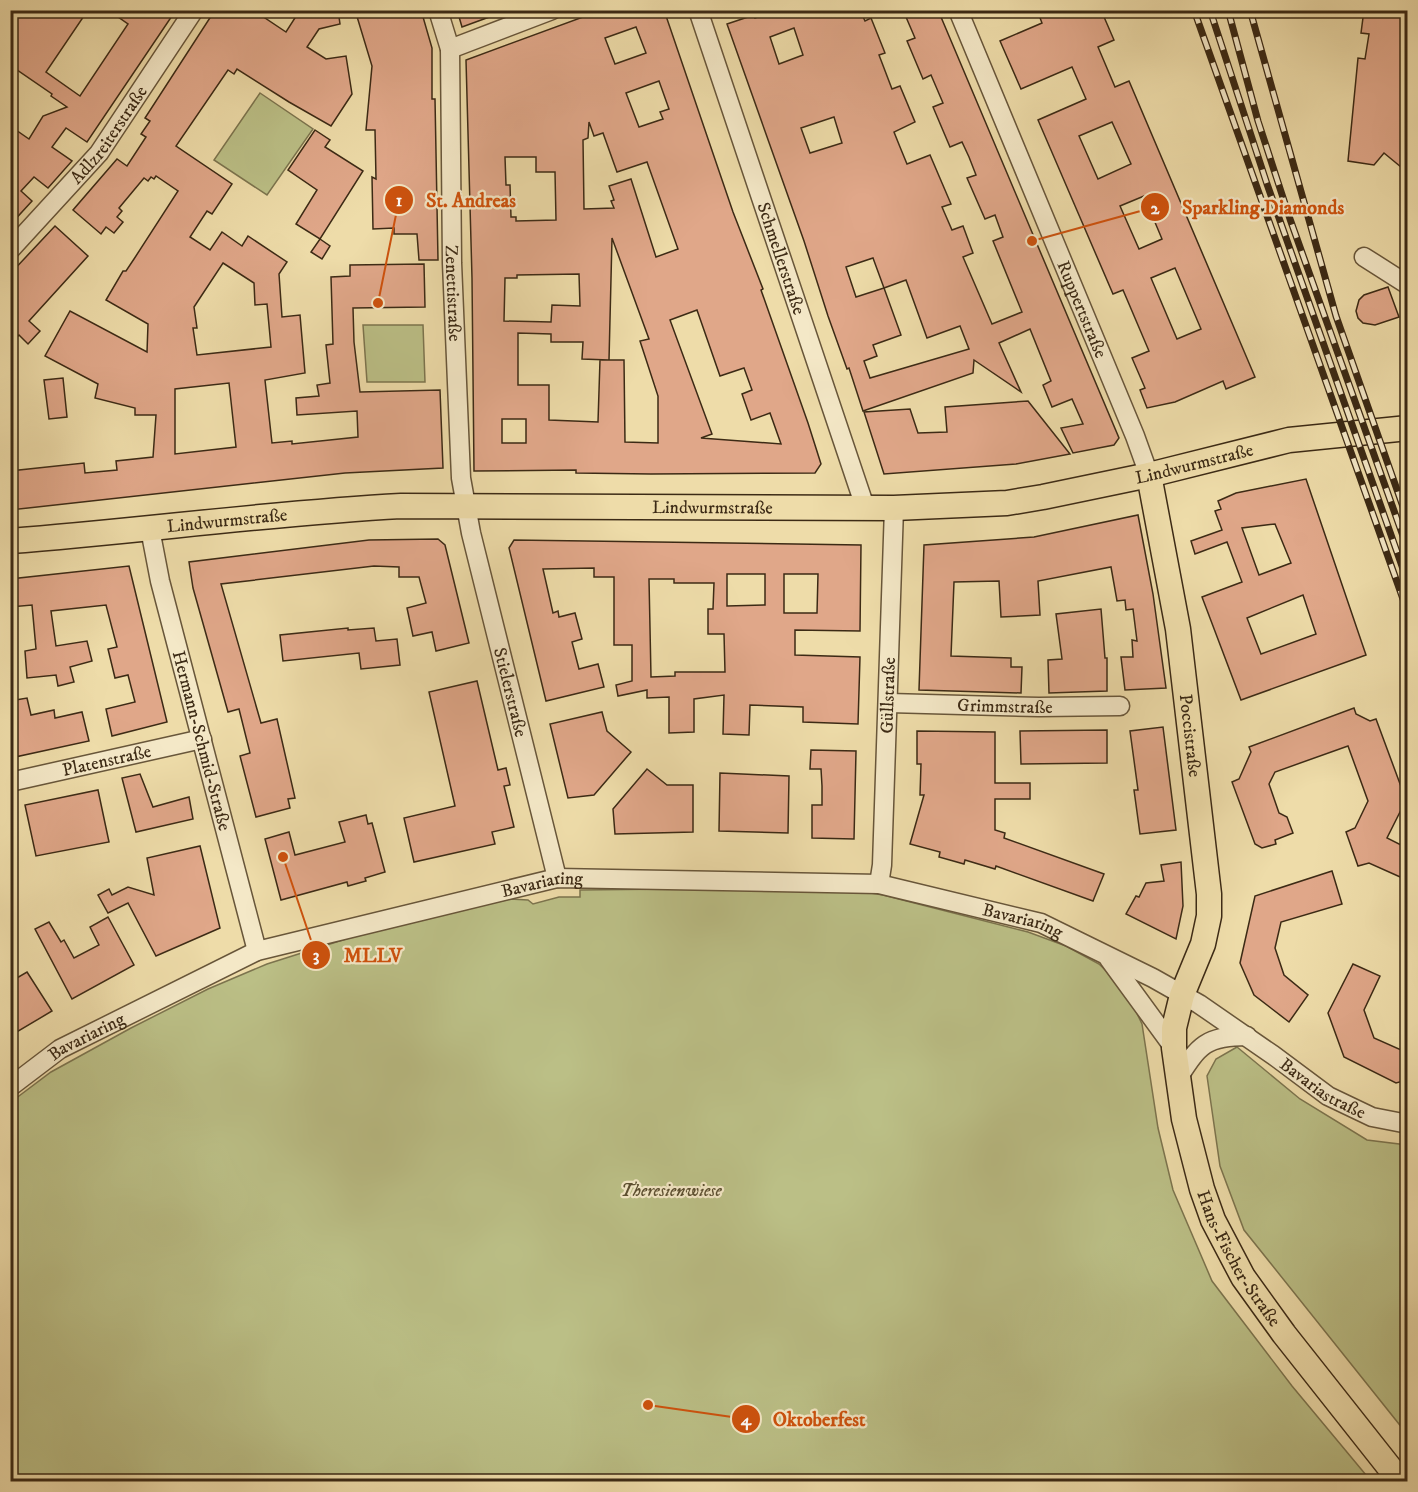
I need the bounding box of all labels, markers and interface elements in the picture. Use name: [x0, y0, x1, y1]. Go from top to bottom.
street label: Adlzreiterstraße: [66, 82, 153, 189]
callout: St. Andreas: [384, 181, 528, 219]
callout: Sparkling Diamonds: [1140, 188, 1356, 226]
text: St. Andreas: [426, 189, 516, 214]
text: 1: [396, 190, 403, 212]
text: Sparkling Diamonds: [1182, 196, 1344, 221]
text: 2: [1151, 198, 1161, 220]
street label: Schmellerstraße: [751, 200, 810, 318]
street label: Zenettistraße: [440, 245, 465, 342]
street label: Ruppertstraße: [1051, 258, 1111, 361]
street label: Lindwurmstraße: [1133, 439, 1256, 490]
street label: Lindwurmstraße: [652, 497, 773, 520]
street label: Lindwurmstraße: [166, 504, 288, 538]
street label: Stielerstraße: [488, 646, 531, 739]
street label: Hermann-Schmid-Straße: [167, 648, 235, 833]
street label: Güllstraße: [876, 657, 901, 734]
street label: Poccistraße: [1174, 693, 1205, 778]
street label: Grimmstraße: [957, 695, 1053, 719]
street label: Platenstraße: [60, 741, 153, 782]
street label: Bavariaring: [499, 867, 583, 903]
street label: Bavariaring: [980, 899, 1067, 944]
callout: MLLV: [301, 936, 414, 974]
text: MLLV: [344, 944, 404, 969]
text: 3: [313, 945, 320, 967]
street label: Bavariaring: [44, 1008, 129, 1066]
street label: Bavariastraße: [1275, 1054, 1369, 1124]
park label: Theresienwiese: [620, 1180, 722, 1202]
street label: Hans-Fischer-Straße: [1191, 1187, 1285, 1331]
callout: Oktoberfest: [731, 1400, 877, 1438]
text: Oktoberfest: [773, 1408, 866, 1433]
text: 4: [740, 1409, 752, 1431]

